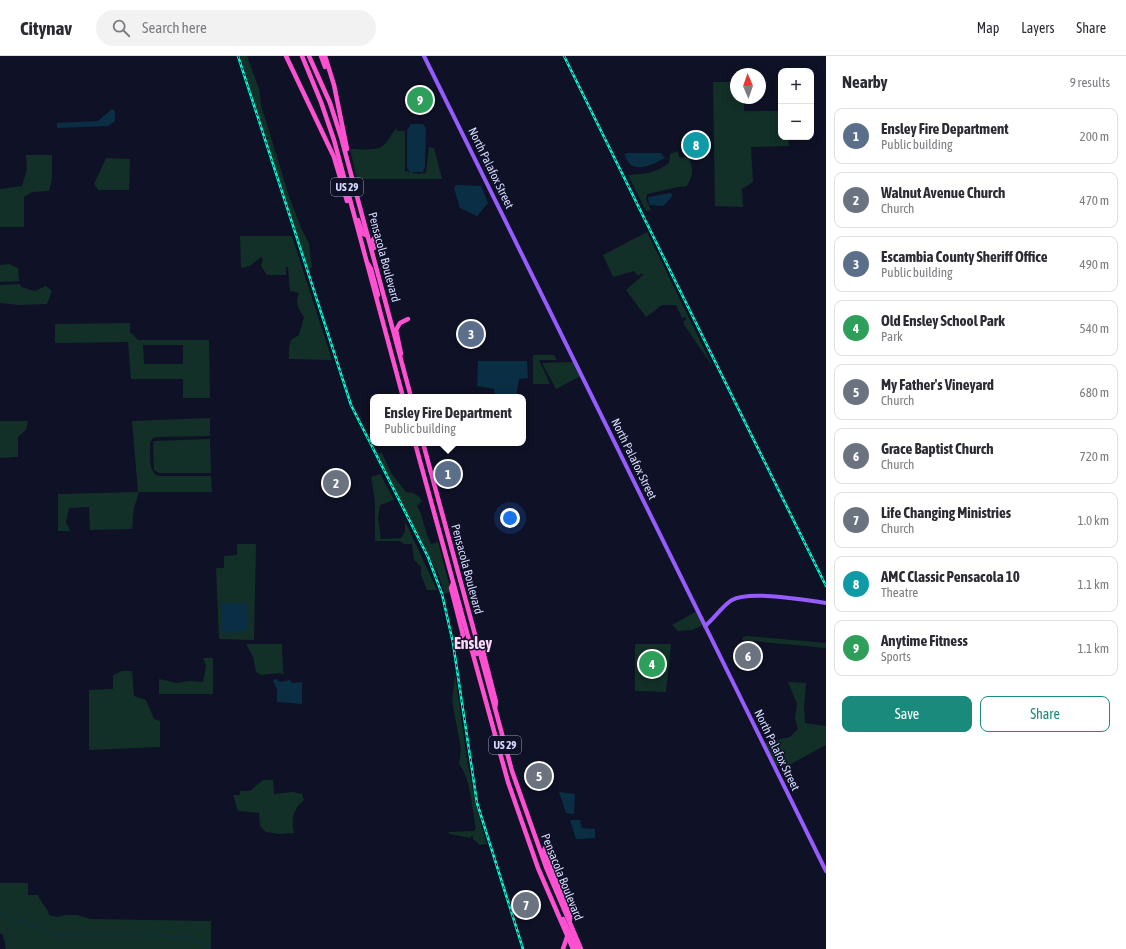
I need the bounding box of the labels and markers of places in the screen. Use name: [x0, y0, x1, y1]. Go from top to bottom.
pin: 9: [407, 85, 433, 115]
pin: 8: [683, 130, 709, 160]
pin: 3: [458, 319, 484, 349]
pin: 1: [435, 459, 461, 489]
pin: 2: [323, 468, 349, 498]
pin: 6: [735, 641, 761, 671]
pin: 4: [639, 649, 665, 679]
pin: 5: [526, 761, 552, 791]
pin: 7: [513, 890, 539, 920]

